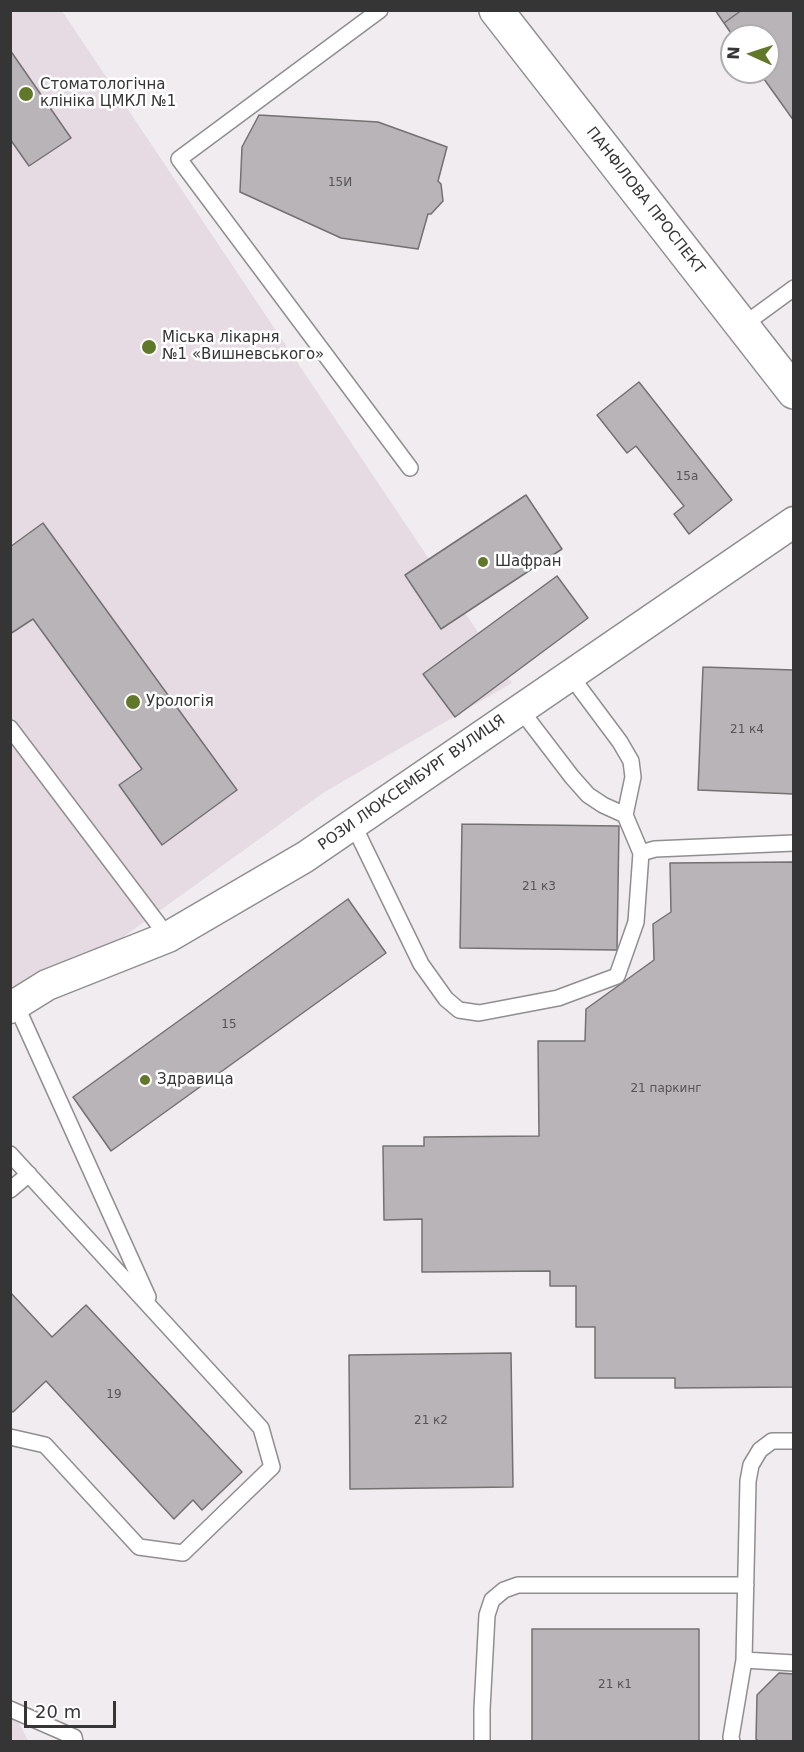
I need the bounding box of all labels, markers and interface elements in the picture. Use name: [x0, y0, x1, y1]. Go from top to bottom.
north arrow: [720, 24, 780, 84]
text: N: [724, 46, 743, 60]
place label: Стоматологічна клініка ЦМКЛ №1: [40, 76, 176, 111]
marker: Стоматологічна клініка ЦМКЛ №1: [17, 85, 35, 103]
street label: ПАНФІЛОВА ПРОСПЕКТ: [582, 124, 708, 278]
house number: 15И: [328, 176, 352, 190]
place label: Міська лікарня №1 «Вишневського»: [162, 329, 324, 364]
marker: Міська лікарня №1 «Вишневського»: [140, 338, 158, 356]
house number: 15а: [676, 470, 698, 484]
place label: Шафран: [495, 553, 562, 571]
marker: Шафран: [476, 555, 490, 569]
marker: Урологія: [124, 693, 142, 711]
place label: Урологія: [146, 693, 214, 711]
street label: РОЗИ ЛЮКСЕМБУРГ ВУЛИЦЯ: [315, 711, 509, 855]
house number: 21 к4: [730, 723, 764, 737]
house number: 21 к3: [522, 880, 556, 894]
house number: 15: [221, 1018, 237, 1032]
place label: Здравица: [157, 1071, 234, 1089]
marker: Здравица: [138, 1073, 152, 1087]
house number: 21 паркинг: [630, 1082, 702, 1096]
house number: 19: [106, 1388, 122, 1402]
house number: 21 к2: [414, 1414, 448, 1428]
house number: 21 к1: [598, 1678, 632, 1692]
scale bar: [27, 1689, 118, 1727]
text: 20 m: [35, 1701, 81, 1722]

